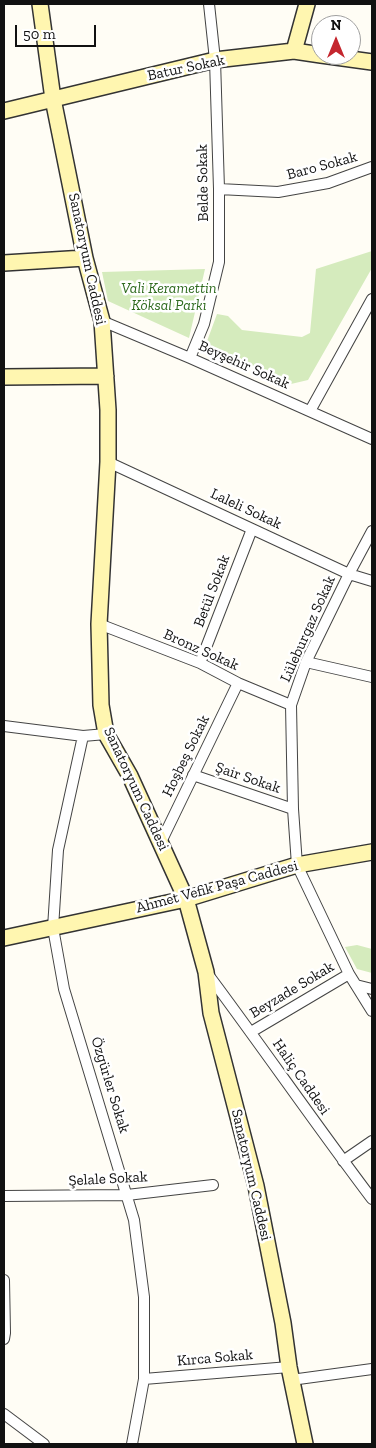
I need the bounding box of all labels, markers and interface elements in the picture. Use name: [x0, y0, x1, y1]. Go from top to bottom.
scale bar: [18, 15, 99, 47]
north arrow: [311, 15, 361, 65]
text: N: [331, 17, 341, 34]
text: 50 m: [23, 25, 56, 43]
street label: Batur Sokak: [146, 51, 226, 85]
street label: Belde Sokak: [193, 144, 213, 222]
street label: Baro Sokak: [285, 148, 359, 184]
street label: Sanatoryum Caddesi: [64, 191, 110, 327]
park label: Vali Keramettin Köksal Parkı: [121, 280, 217, 315]
street label: Beyşehir Sokak: [196, 337, 292, 393]
street label: Laleli Sokak: [207, 485, 285, 533]
street label: Betül Sokak: [190, 552, 234, 630]
street label: Lüleburgaz Sokak: [276, 573, 340, 685]
street label: Bronz Sokak: [161, 625, 241, 675]
street label: Hoşbeş Sokak: [158, 712, 214, 800]
street label: Sanatoryum Caddesi: [99, 724, 173, 854]
street label: Şair Sokak: [213, 758, 283, 798]
street label: Ahmet Vefik Paşa Caddesi: [134, 857, 300, 917]
street label: Beyzade Sokak: [247, 958, 337, 1022]
street label: Özgürler Sokak: [87, 1035, 133, 1135]
street label: Haliç Caddesi: [268, 1036, 334, 1118]
street label: Sanatoryum Caddesi: [227, 1108, 275, 1242]
street label: Şelale Sokak: [68, 1168, 148, 1190]
street label: Kırca Sokak: [176, 1346, 254, 1370]

